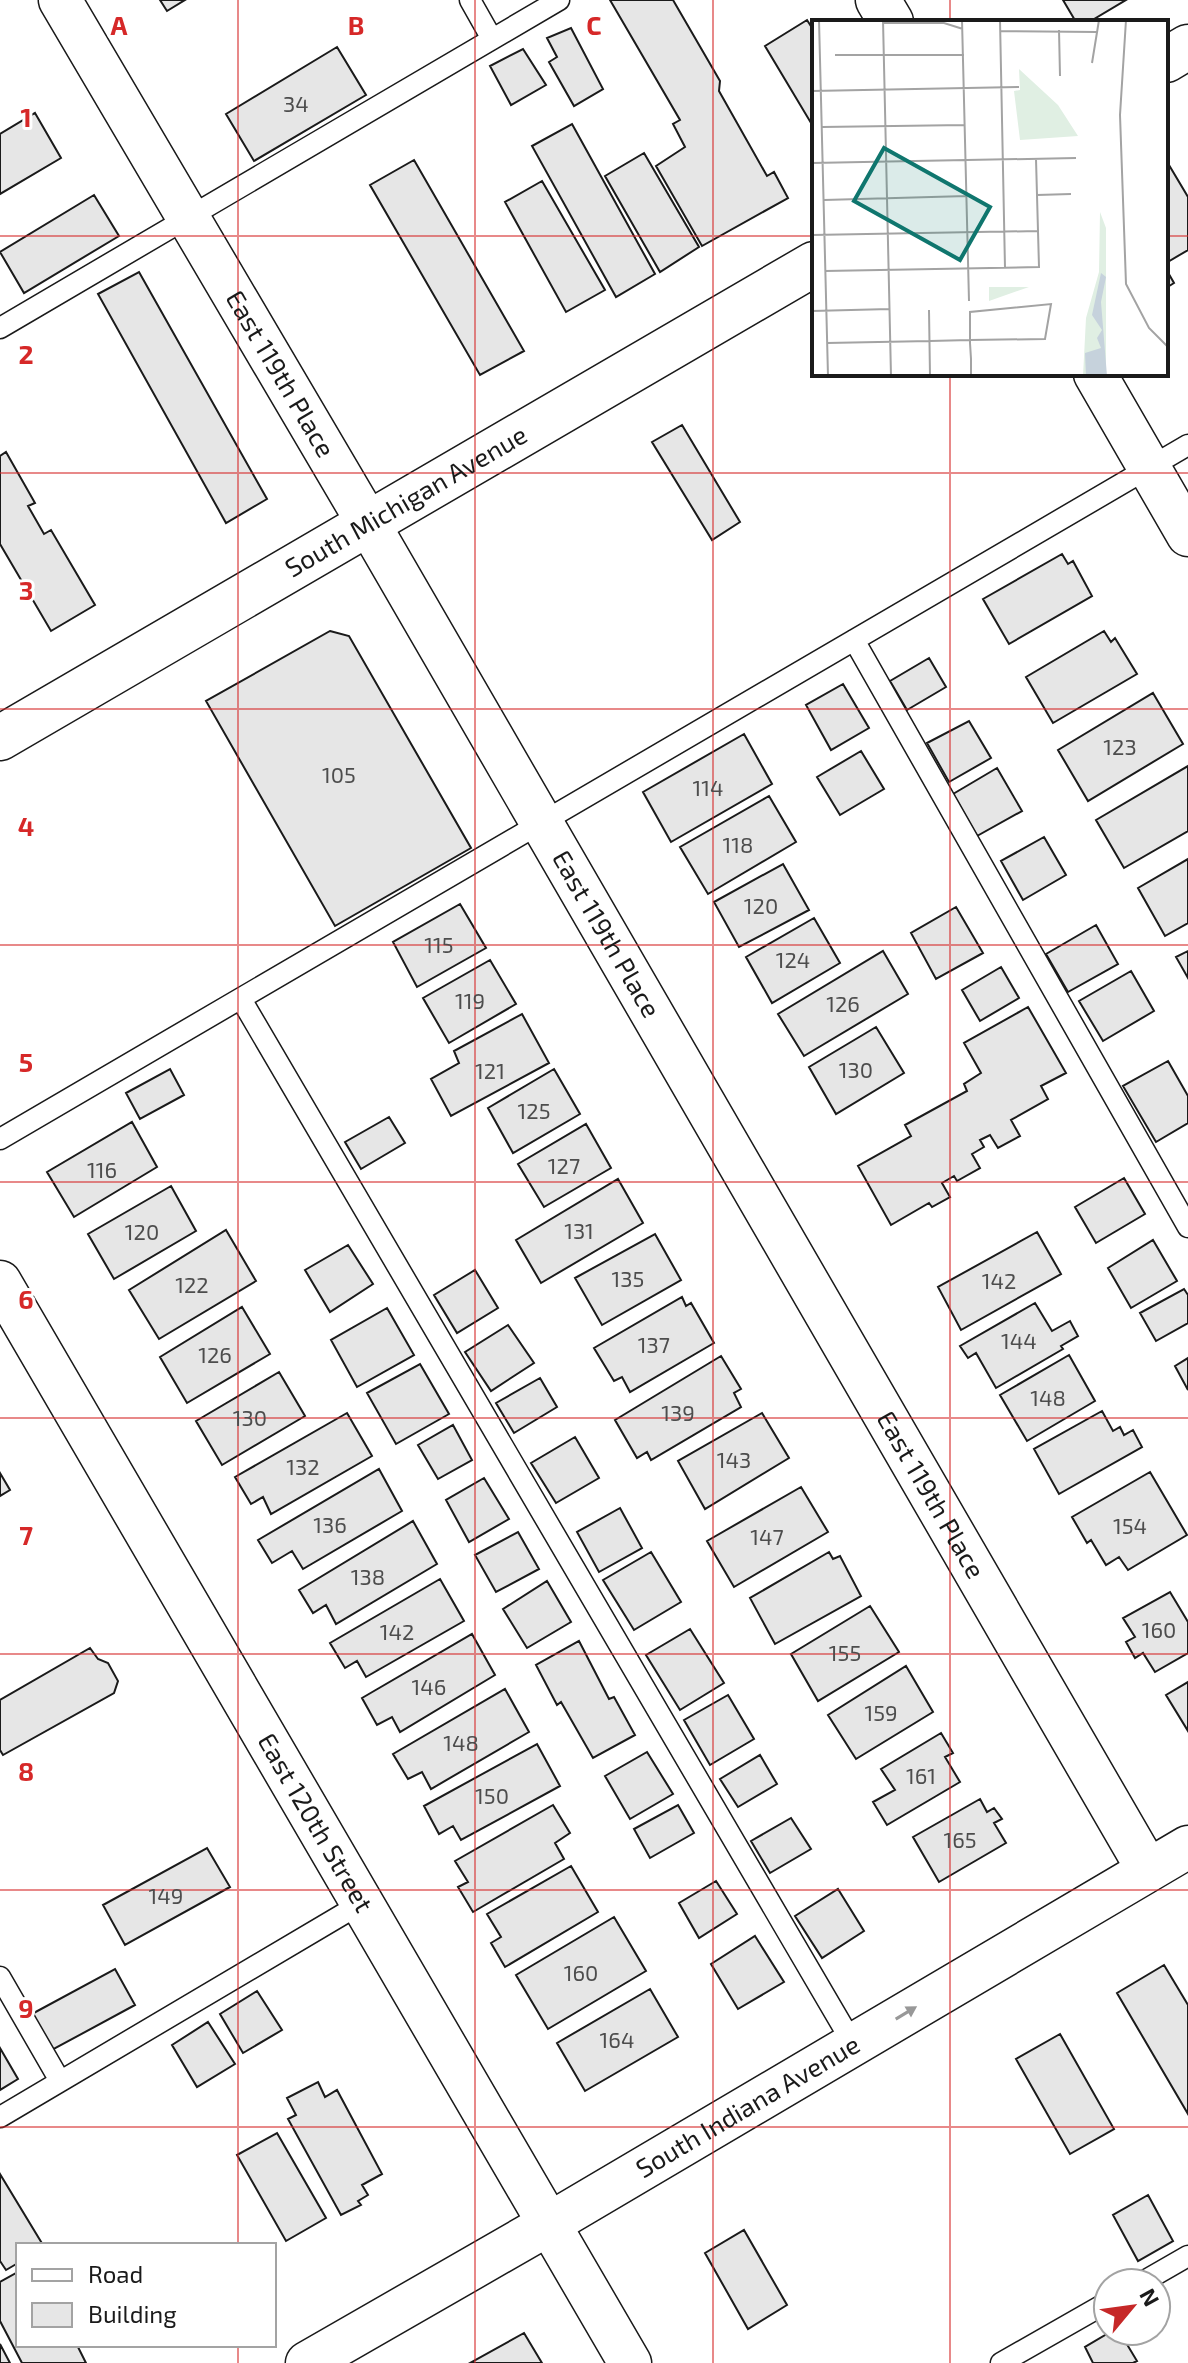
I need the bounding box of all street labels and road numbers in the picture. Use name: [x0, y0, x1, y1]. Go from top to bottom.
street label: East 119th Place: [220, 284, 343, 462]
street label: South Michigan Avenue: [279, 418, 532, 583]
street label: East 119th Place: [547, 844, 668, 1022]
street label: East 119th Place: [872, 1405, 993, 1583]
street label: East 120th Street: [252, 1727, 381, 1917]
street label: South Indiana Avenue: [630, 2027, 865, 2183]

